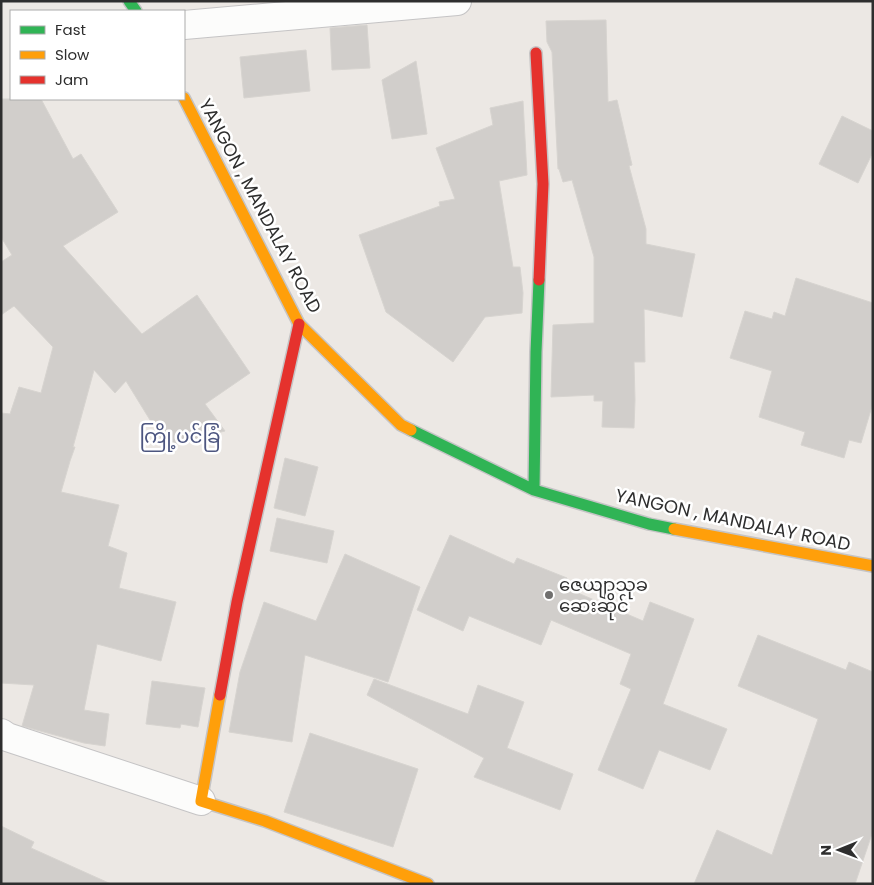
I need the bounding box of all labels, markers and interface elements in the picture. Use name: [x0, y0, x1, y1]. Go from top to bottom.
legend: [10, 10, 185, 100]
text: Fast: [55, 19, 86, 40]
text: Slow: [55, 44, 90, 65]
text: Jam: [55, 69, 89, 90]
street label: YANGON , MANDALAY ROAD: [193, 94, 328, 317]
district label: ကြို့ပင်ခြံ: [139, 422, 221, 452]
street label: YANGON , MANDALAY ROAD: [613, 482, 853, 557]
place label: ဇေယျာသုခ ဆေးဆိုင်: [559, 572, 648, 621]
marker: ဇေယျာသုခ ဆေးဆိုင်: [543, 589, 555, 601]
north arrow: [814, 825, 864, 875]
text: N: [816, 845, 836, 856]

